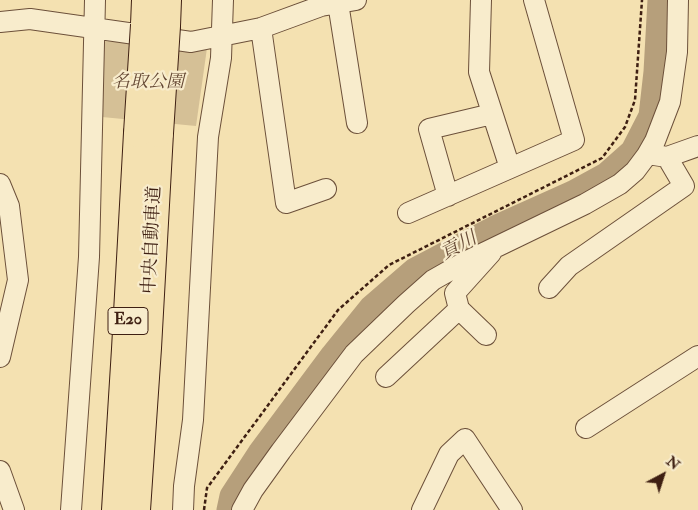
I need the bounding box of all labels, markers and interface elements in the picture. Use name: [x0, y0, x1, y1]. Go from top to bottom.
park label: 名取公園: [112, 72, 184, 94]
street label: 中央自動車道: [139, 186, 167, 294]
water label: 貢川: [437, 228, 481, 266]
road number: E20: [108, 308, 148, 334]
north arrow: [638, 450, 688, 500]
text: N: [663, 453, 683, 474]

